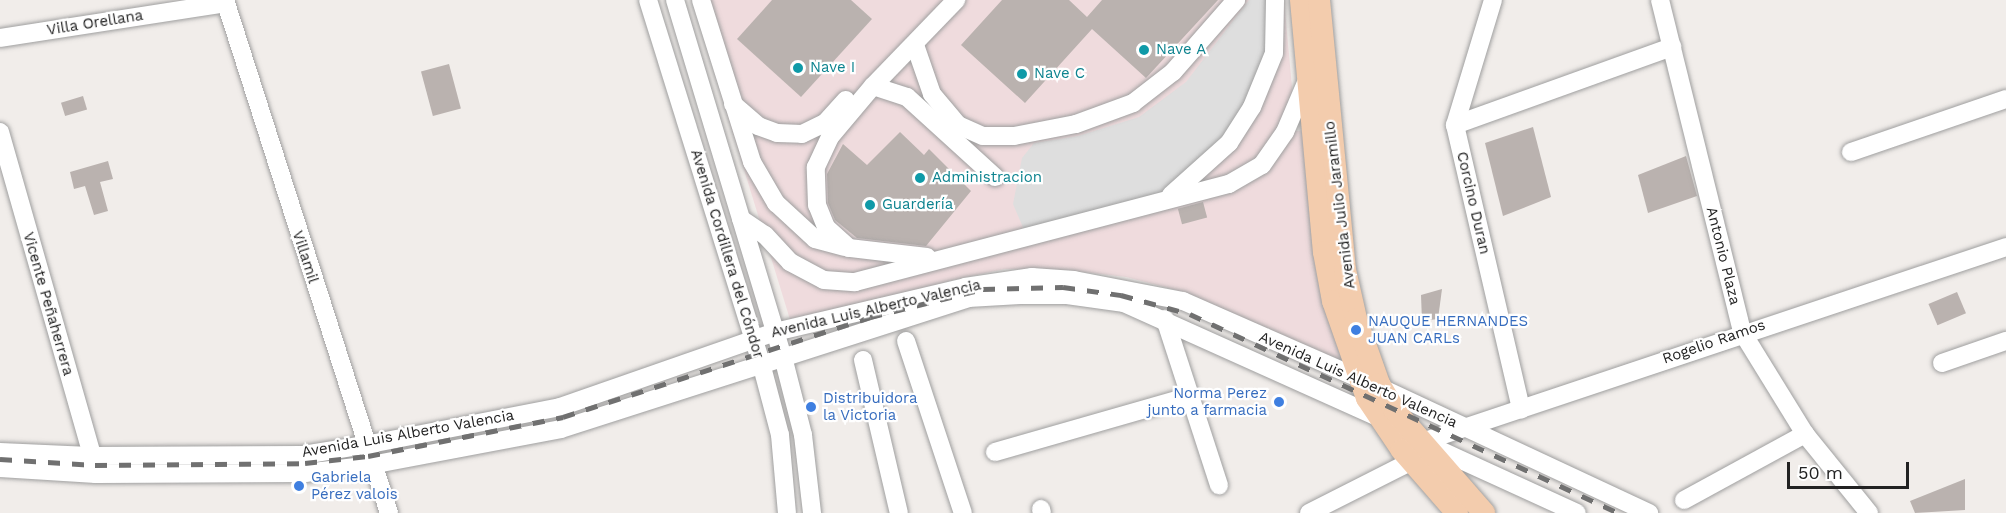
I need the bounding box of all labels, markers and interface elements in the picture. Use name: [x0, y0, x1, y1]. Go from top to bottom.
street label: Villa Orellana: [45, 6, 145, 40]
place label: Nave A: [1156, 41, 1207, 59]
marker: Nave A: [1137, 43, 1151, 57]
place label: Nave I: [810, 59, 855, 77]
marker: Nave I: [791, 61, 805, 75]
place label: Nave C: [1034, 65, 1085, 83]
marker: Nave C: [1015, 67, 1029, 81]
street label: Avenida Julio Jaramillo: [1321, 120, 1359, 290]
street label: Avenida Cordillera del Cóndor: [686, 147, 768, 361]
street label: Corcino Duran: [1452, 150, 1494, 256]
place label: Administracion: [932, 169, 1042, 187]
marker: Administracion: [913, 171, 927, 185]
place label: Guardería: [882, 196, 953, 214]
marker: Guardería: [863, 198, 877, 212]
street label: Antonio Plaza: [1702, 205, 1744, 307]
street label: Villamil: [288, 228, 322, 286]
street label: Vicente Peñaherrera: [19, 230, 77, 378]
street label: Avenida Luis Alberto Valencia: [768, 276, 984, 342]
place label: NAUQUE HERNANDES JUAN CARLs: [1368, 312, 1528, 347]
street label: Rogelio Ramos: [1660, 316, 1768, 368]
marker: NAUQUE HERNANDES JUAN CARLs: [1349, 323, 1363, 337]
street label: Avenida Luis Alberto Valencia: [1255, 328, 1461, 432]
place label: Norma Perez junto a farmacia: [1147, 384, 1267, 419]
place label: Distribuidora la Victoria: [823, 389, 917, 424]
marker: Norma Perez junto a farmacia: [1272, 395, 1286, 409]
marker: Distribuidora la Victoria: [804, 400, 818, 414]
street label: Avenida Luis Alberto Valencia: [300, 406, 516, 462]
scale bar: [1790, 450, 1912, 488]
text: 50 m: [1798, 462, 1843, 483]
place label: Gabriela Pérez valois: [311, 468, 398, 503]
marker: Gabriela Pérez valois: [292, 479, 306, 493]

